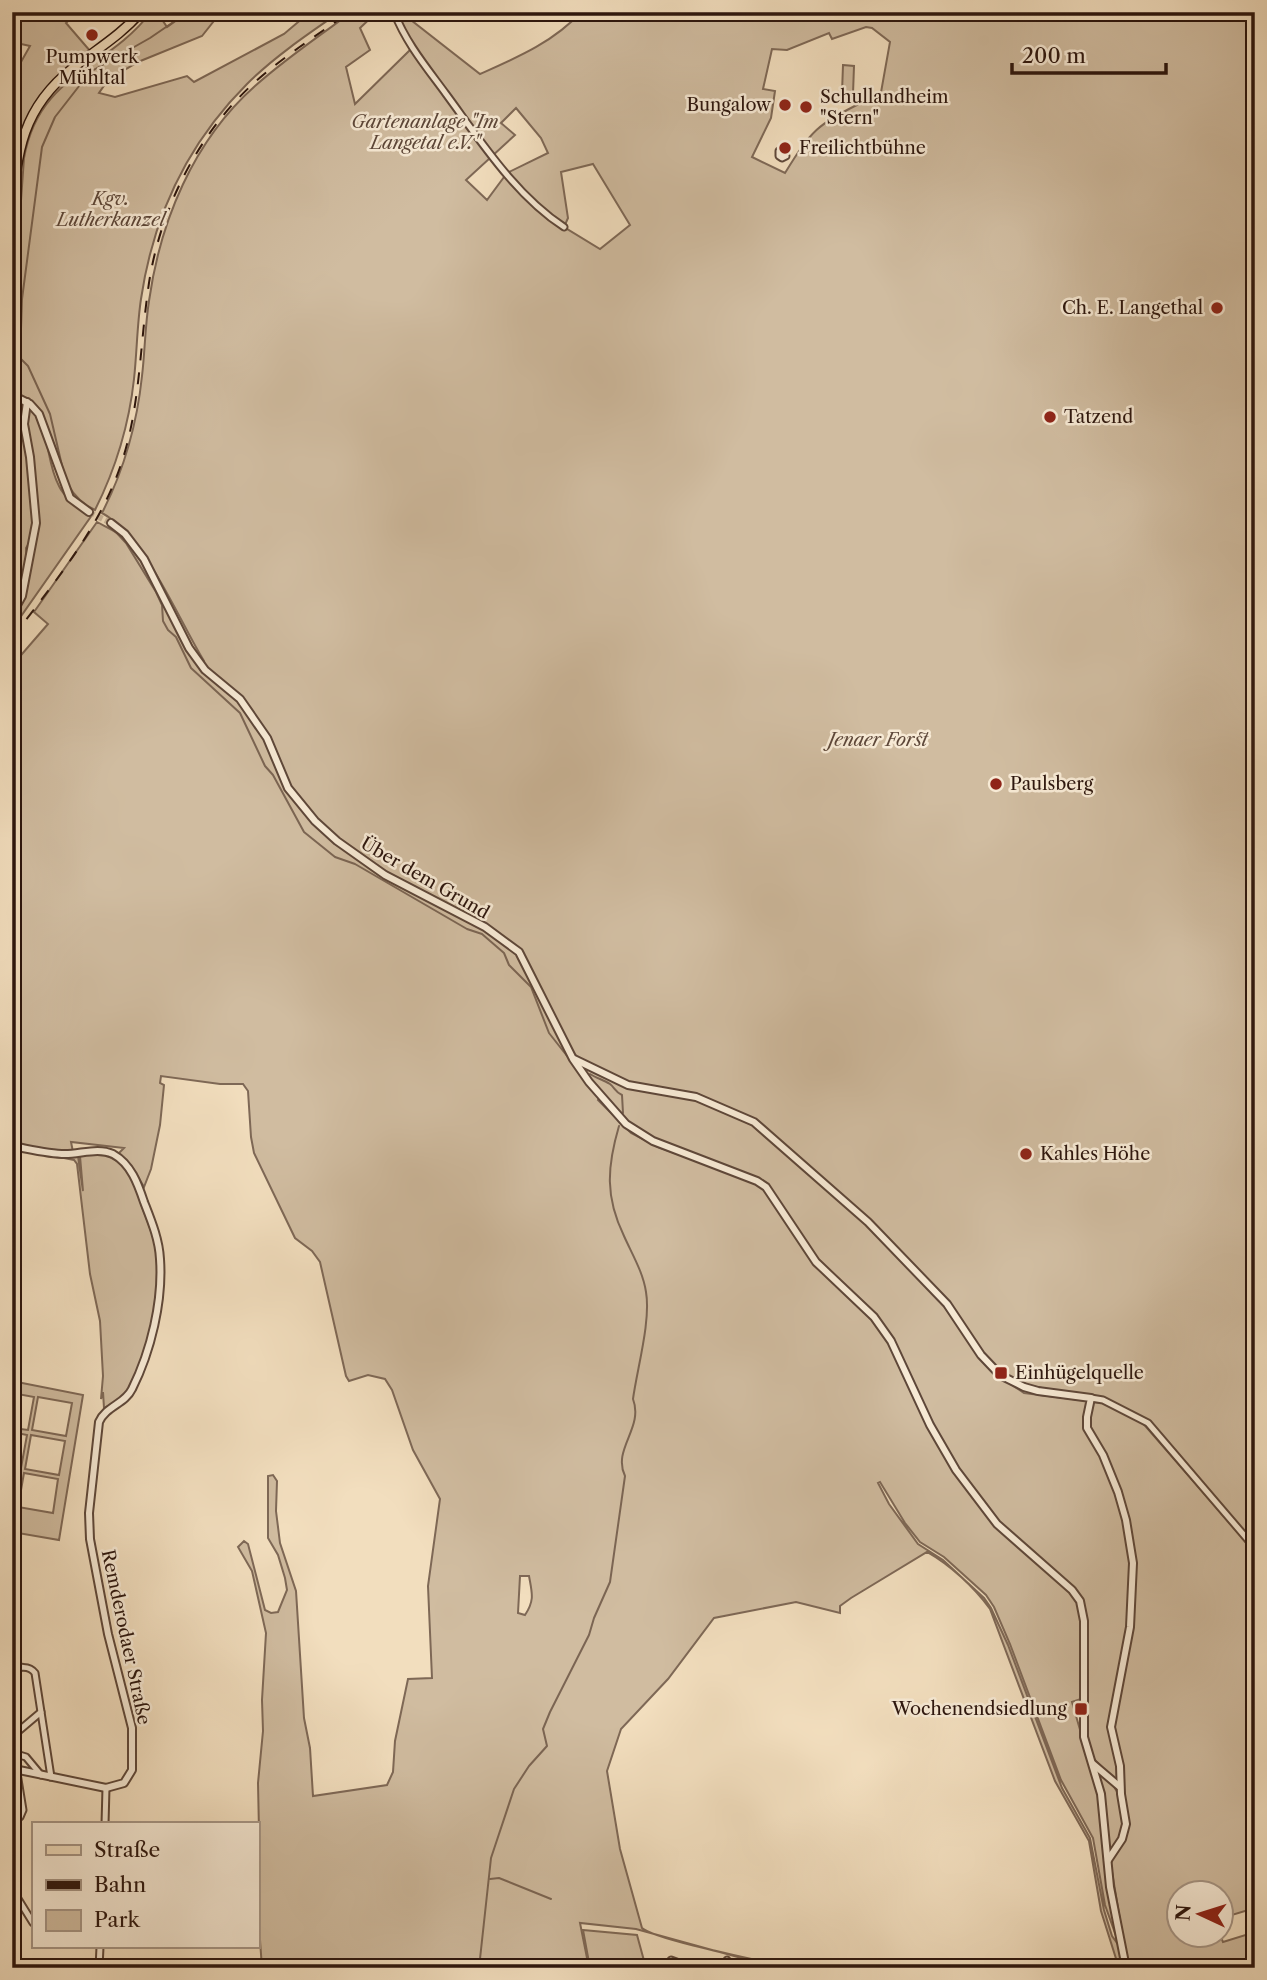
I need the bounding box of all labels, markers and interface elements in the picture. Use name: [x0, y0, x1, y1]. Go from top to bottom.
marker: Pumpwerk Mühltal: [84, 27, 100, 43]
scale bar: [1012, 32, 1166, 76]
text: 200 m: [1022, 43, 1086, 68]
place label: Pumpwerk Mühltal: [46, 46, 140, 89]
place label: Schullandheim "Stern": [820, 86, 949, 129]
place label: Bungalow: [686, 94, 772, 116]
marker: Bungalow: [777, 97, 793, 113]
marker: Schullandheim "Stern": [798, 99, 814, 115]
park label: Gartenanlage "Im Langetal e.V.": [351, 111, 499, 154]
place label: Freilichtbühne: [799, 137, 926, 159]
marker: Freilichtbühne: [777, 140, 793, 156]
park label: Kgv. Lutherkanzel: [55, 188, 168, 231]
place label: Ch. E. Langethal: [1062, 297, 1203, 319]
marker: Ch. E. Langethal: [1209, 300, 1225, 316]
place label: Tatzend: [1064, 406, 1133, 428]
marker: Tatzend: [1042, 409, 1058, 425]
park label: Jenaer Forst: [823, 729, 929, 751]
place label: Paulsberg: [1010, 773, 1094, 795]
marker: Paulsberg: [988, 776, 1004, 792]
street label: Über dem Grund: [357, 831, 494, 924]
place label: Kahles Höhe: [1040, 1143, 1150, 1165]
marker: Kahles Höhe: [1018, 1146, 1034, 1162]
place label: Einhügelquelle: [1015, 1362, 1144, 1384]
marker: Einhügelquelle: [993, 1365, 1009, 1381]
street label: Remderodaer Straße: [97, 1547, 155, 1727]
place label: Wochenendsiedlung: [891, 1698, 1068, 1720]
marker: Wochenendsiedlung: [1073, 1701, 1089, 1717]
legend: [32, 1822, 259, 1948]
text: Straße: [94, 1837, 160, 1862]
text: Bahn: [94, 1872, 146, 1897]
north arrow: [1166, 1878, 1236, 1948]
text: N: [1171, 1904, 1196, 1922]
text: Park: [94, 1907, 140, 1932]

